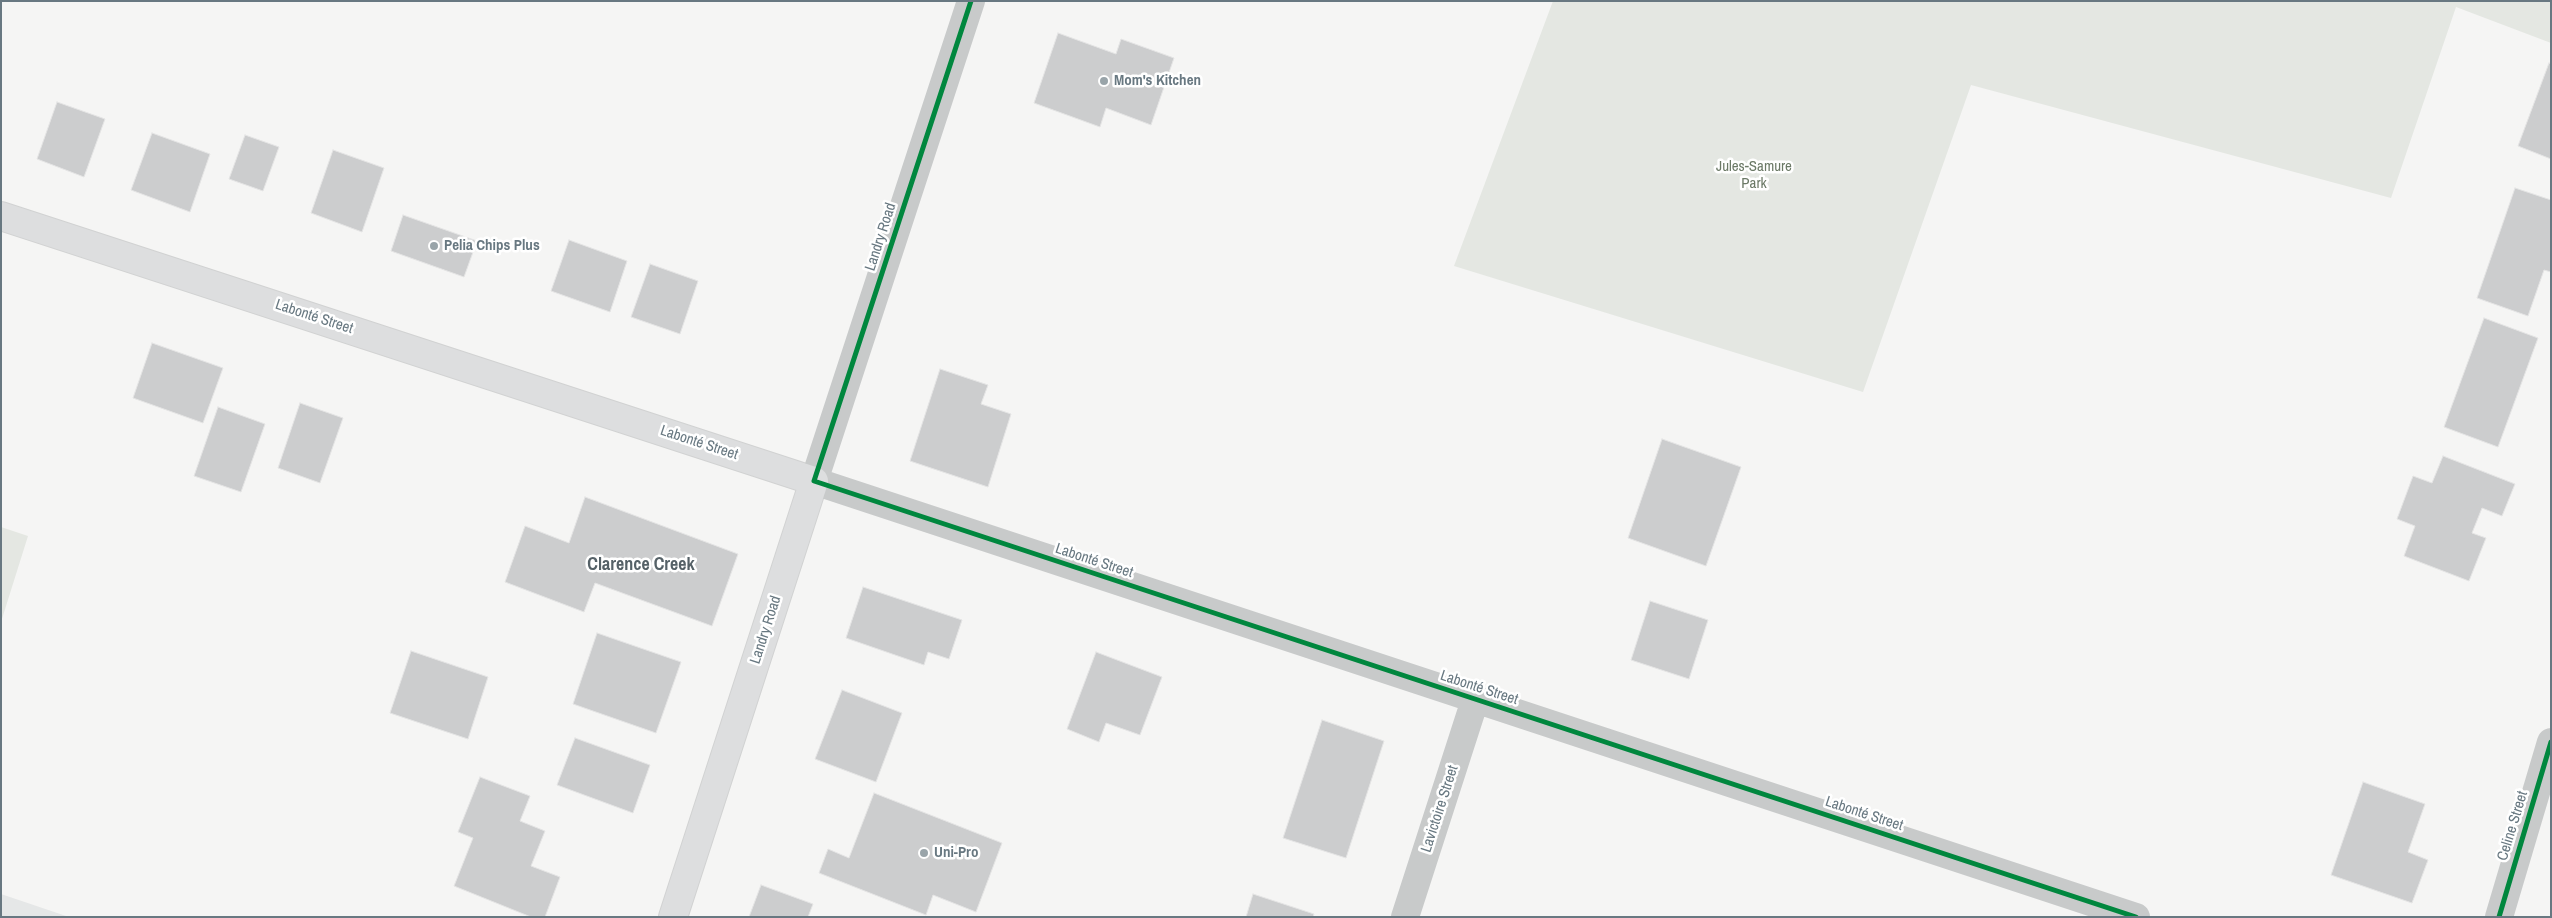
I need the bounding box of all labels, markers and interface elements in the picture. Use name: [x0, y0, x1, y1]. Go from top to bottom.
place label: Mom's Kitchen: [1114, 72, 1201, 90]
marker: Mom's Kitchen: [1098, 75, 1110, 87]
park label: Jules-Samure Park: [1716, 158, 1792, 193]
street label: Landry Road: [862, 201, 900, 273]
place label: Pelia Chips Plus: [444, 237, 540, 255]
marker: Pelia Chips Plus: [428, 240, 440, 252]
street label: Labonté Street: [273, 296, 355, 338]
street label: Labonté Street: [658, 422, 740, 464]
street label: Labonté Street: [1053, 540, 1135, 582]
district label: Clarence Creek: [587, 554, 695, 576]
street label: Landry Road: [747, 594, 785, 666]
street label: Labonté Street: [1438, 667, 1520, 709]
street label: Lavictoire Street: [1417, 763, 1463, 855]
street label: Celine Street: [2494, 789, 2532, 863]
street label: Labonté Street: [1823, 793, 1905, 835]
place label: Uni-Pro: [934, 844, 978, 862]
marker: Uni-Pro: [918, 847, 930, 859]

